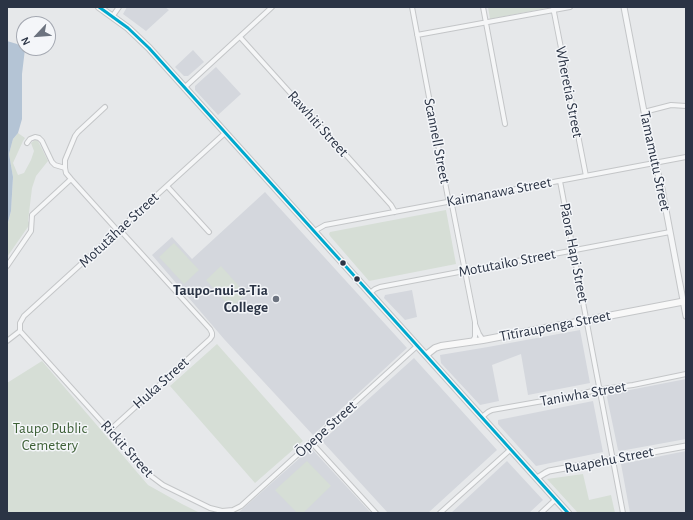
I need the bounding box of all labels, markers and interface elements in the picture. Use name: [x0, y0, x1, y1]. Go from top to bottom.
north arrow: [16, 16, 56, 56]
text: N: [19, 35, 32, 47]
street label: Wheretia Street: [551, 45, 587, 139]
street label: Rawhiti Street: [284, 87, 352, 161]
street label: Scannell Street: [420, 97, 454, 185]
street label: Tamamutu Street: [636, 109, 674, 213]
street label: Kaimanawa Street: [445, 173, 553, 211]
street label: Motutāhae Street: [75, 188, 163, 272]
street label: Pāora Hapi Street: [555, 201, 593, 305]
street label: Motutaiko Street: [457, 245, 557, 281]
unlabelled marker: [338, 258, 348, 268]
unlabelled marker: [352, 274, 362, 284]
place label: Taupo-nui-a-Tia College: [173, 281, 268, 316]
marker: Taupo-nui-a-Tia College: [271, 294, 281, 304]
street label: Tītīraupenga Street: [498, 306, 612, 346]
street label: Huka Street: [129, 353, 193, 413]
street label: Taniwha Street: [539, 378, 627, 410]
street label: Ōpepe Street: [292, 397, 360, 461]
street label: Rickit Street: [97, 417, 157, 481]
park label: Taupo Public Cemetery: [13, 419, 87, 454]
street label: Ruapehu Street: [563, 443, 655, 477]

